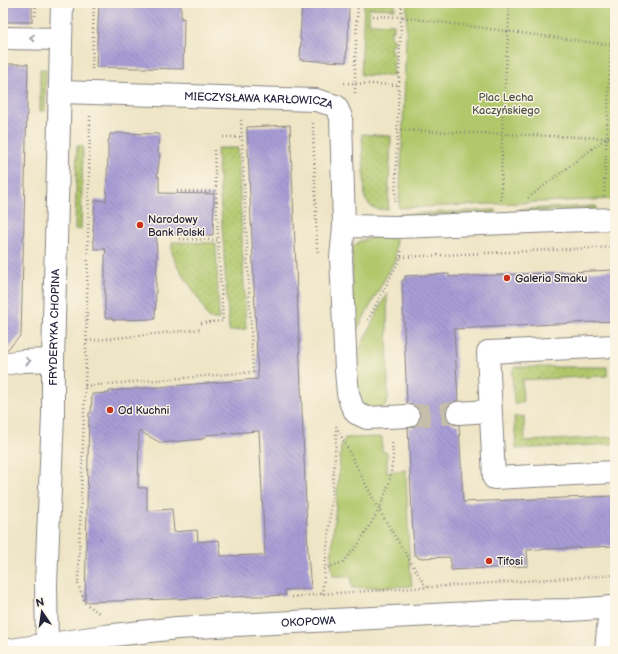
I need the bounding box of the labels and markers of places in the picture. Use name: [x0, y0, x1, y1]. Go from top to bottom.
place label: Narodowy Bank Polski: [148, 213, 205, 239]
marker: Narodowy Bank Polski: [135, 220, 145, 230]
place label: Galeria Smaku: [515, 272, 587, 285]
marker: Galeria Smaku: [502, 273, 512, 283]
place label: Od Kuchni: [118, 404, 169, 417]
marker: Od Kuchni: [105, 405, 115, 415]
place label: Tifosi: [497, 555, 523, 568]
marker: Tifosi: [484, 556, 494, 566]

